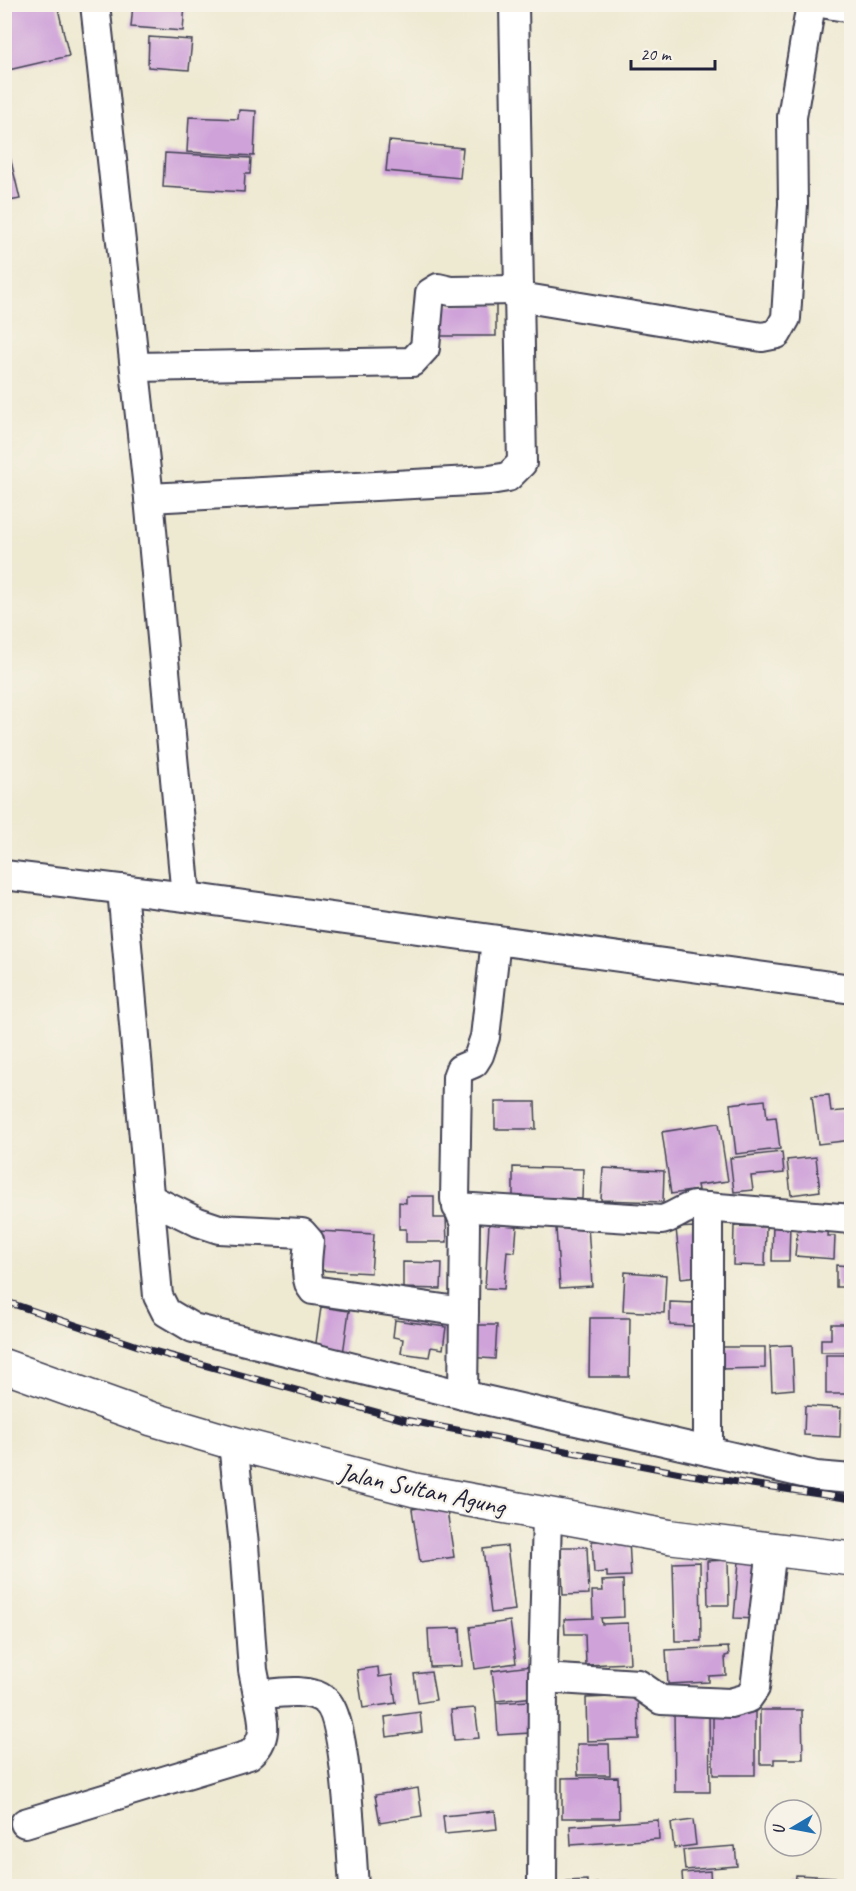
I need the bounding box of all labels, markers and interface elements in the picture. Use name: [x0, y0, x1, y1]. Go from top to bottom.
scale bar: [631, 33, 715, 71]
text: 20 m: [640, 43, 673, 65]
street label: Jalan Sultan Agung: [334, 1455, 510, 1523]
north arrow: [763, 1798, 823, 1858]
text: U: [768, 1822, 790, 1836]

